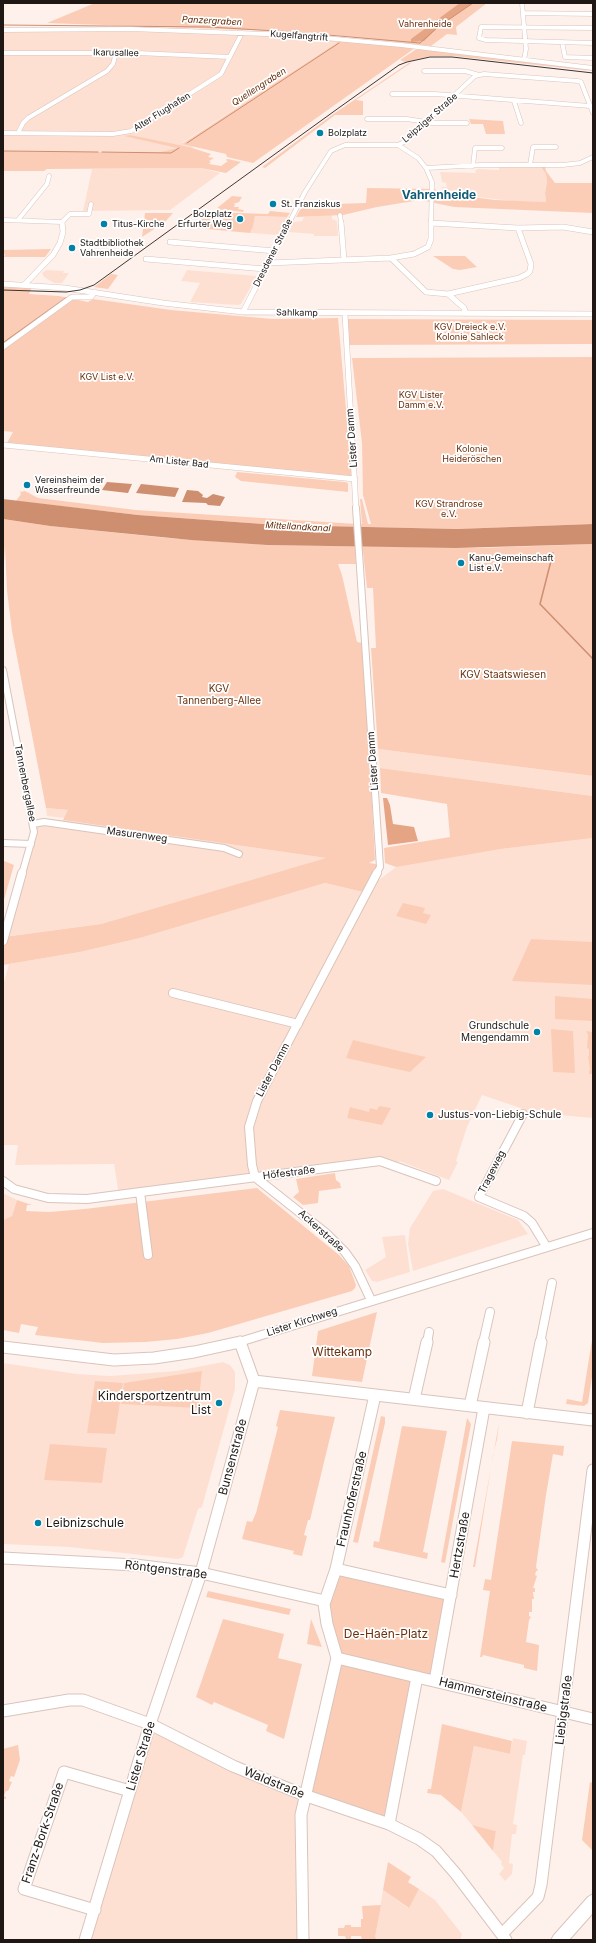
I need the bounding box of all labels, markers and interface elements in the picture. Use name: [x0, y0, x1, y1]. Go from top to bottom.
water label: Panzergraben: [182, 14, 242, 28]
park label: Vahrenheide: [398, 19, 452, 29]
street label: Kugelfangtrift: [270, 29, 328, 43]
street label: Ikarusallee: [93, 47, 139, 59]
water label: Quellengraben: [230, 65, 288, 109]
street label: Alter Flughafen: [132, 90, 192, 134]
street label: Leipziger Straße: [400, 91, 460, 145]
marker: Bolzplatz: [315, 128, 325, 138]
place label: Bolzplatz: [328, 128, 367, 138]
district label: Vahrenheide: [402, 188, 476, 202]
marker: St. Franziskus: [268, 199, 278, 209]
place label: St. Franziskus: [281, 199, 341, 209]
place label: Bolzplatz Erfurter Weg: [178, 209, 232, 230]
marker: Bolzplatz Erfurter Weg: [235, 214, 245, 224]
street label: Dresdener Straße: [251, 217, 295, 289]
marker: Titus-Kirche: [99, 219, 109, 229]
place label: Titus-Kirche: [112, 219, 164, 229]
place label: Stadtbibliothek Vahrenheide: [80, 238, 144, 259]
marker: Stadtbibliothek Vahrenheide: [67, 243, 77, 253]
street label: Sahlkamp: [276, 307, 318, 319]
park label: KGV Dreieck e.V. Kolonie Sahleck: [434, 322, 506, 343]
park label: KGV List e.V.: [80, 372, 134, 382]
park label: KGV Lister Damm e.V.: [398, 390, 444, 411]
street label: Lister Damm: [344, 408, 360, 468]
park label: Kolonie Heideröschen: [442, 444, 502, 465]
street label: Am Lister Bad: [149, 454, 209, 470]
place label: Vereinsheim der Wasserfreunde: [35, 475, 104, 496]
marker: Vereinsheim der Wasserfreunde: [22, 480, 32, 490]
park label: KGV Strandrose e.V.: [415, 499, 483, 520]
water label: Mittellandkanal: [265, 520, 331, 534]
place label: Kanu-Gemeinschaft List e.V.: [469, 553, 553, 574]
marker: Kanu-Gemeinschaft List e.V.: [456, 558, 466, 568]
park label: KGV Staatswiesen: [460, 669, 546, 681]
park label: KGV Tannenberg-Allee: [177, 683, 261, 706]
street label: Lister Damm: [365, 731, 381, 791]
street label: Tannenbergallee: [12, 743, 38, 823]
street label: Masurenweg: [106, 825, 168, 845]
place label: Grundschule Mengendamm: [461, 1020, 529, 1044]
marker: Grundschule Mengendamm: [532, 1027, 542, 1037]
street label: Lister Damm: [254, 1041, 292, 1099]
place label: Justus-von-Liebig-Schule: [438, 1109, 561, 1121]
marker: Justus-von-Liebig-Schule: [425, 1110, 435, 1120]
street label: Trageweg: [476, 1148, 508, 1196]
street label: Höfestraße: [262, 1164, 316, 1182]
street label: Ackerstraße: [296, 1207, 346, 1255]
street label: Lister Kirchweg: [265, 1305, 339, 1339]
park label: Wittekamp: [312, 1345, 372, 1359]
place label: Kindersportzentrum List: [98, 1389, 211, 1417]
marker: Kindersportzentrum List: [214, 1398, 224, 1408]
street label: Bunsenstraße: [216, 1417, 250, 1497]
street label: Fraunhoferstraße: [334, 1450, 370, 1548]
street label: Hertzstraße: [447, 1511, 473, 1579]
place label: Leibnizschule: [46, 1516, 124, 1530]
marker: Leibnizschule: [33, 1518, 43, 1528]
street label: Röntgenstraße: [124, 1558, 208, 1582]
park label: De-Haën-Platz: [344, 1627, 428, 1641]
street label: Liebigstraße: [553, 1674, 575, 1746]
street label: Hammersteinstraße: [437, 1675, 549, 1715]
street label: Lister Straße: [124, 1719, 158, 1793]
street label: Waldstraße: [242, 1764, 306, 1802]
street label: Franz-Bork-Straße: [19, 1781, 67, 1885]

